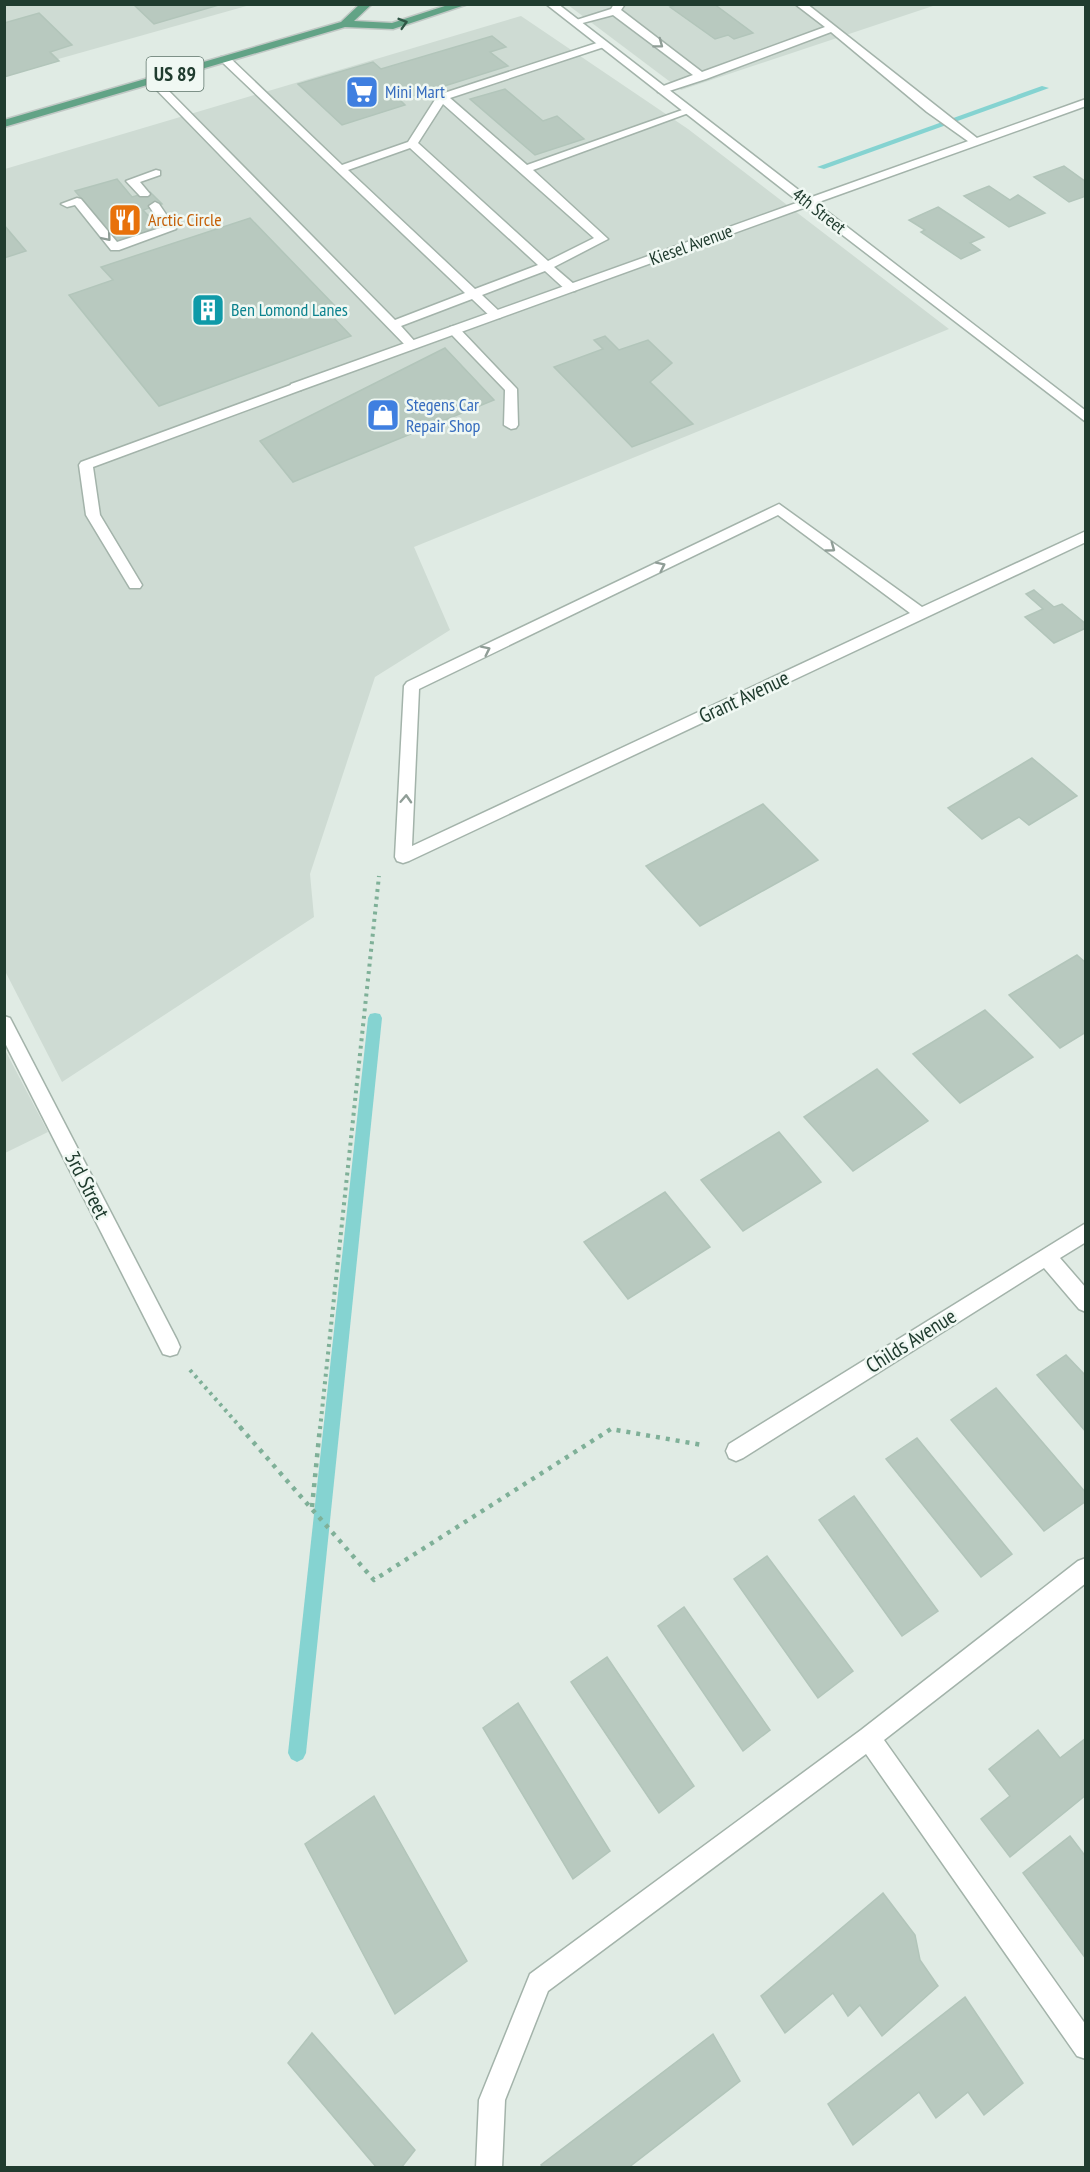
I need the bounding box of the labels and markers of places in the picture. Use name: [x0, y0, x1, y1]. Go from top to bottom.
supermarket icon: Mini Mart: [344, 74, 380, 110]
place label: Mini Mart: [385, 80, 445, 103]
restaurant icon: Arctic Circle: [107, 202, 143, 238]
place label: Arctic Circle: [148, 208, 222, 231]
building icon: Ben Lomond Lanes: [190, 292, 226, 328]
place label: Ben Lomond Lanes: [231, 298, 348, 321]
place label: Stegens Car Repair Shop: [406, 393, 480, 437]
shop icon: Stegens Car Repair Shop: [365, 397, 401, 433]

